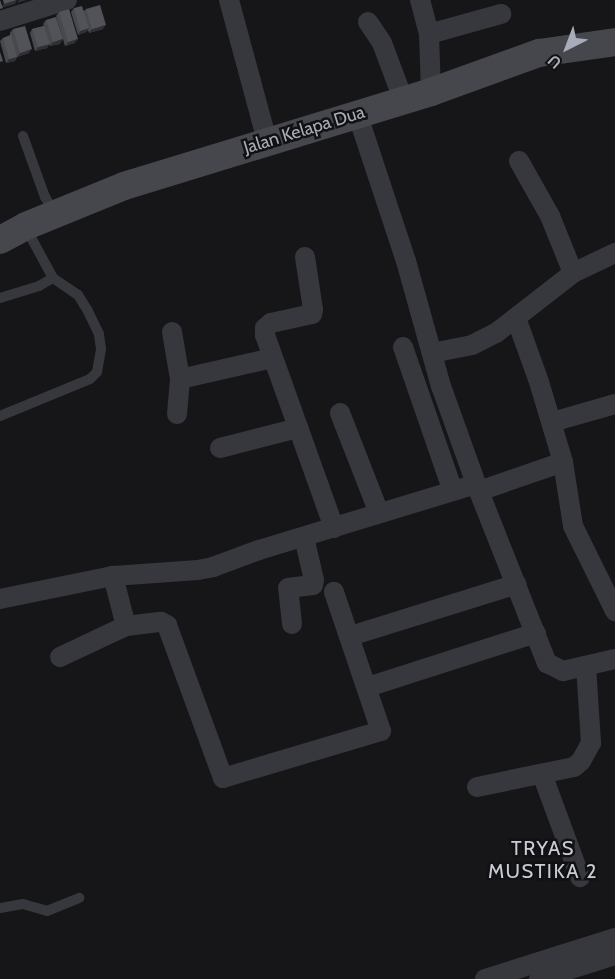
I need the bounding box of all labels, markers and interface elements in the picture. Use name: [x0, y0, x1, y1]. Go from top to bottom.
north arrow: [537, 18, 597, 78]
text: U: [544, 51, 565, 73]
street label: Jalan Kelapa Dua: [241, 101, 367, 159]
district label: TRYAS MUSTIKA 2: [488, 836, 598, 883]

